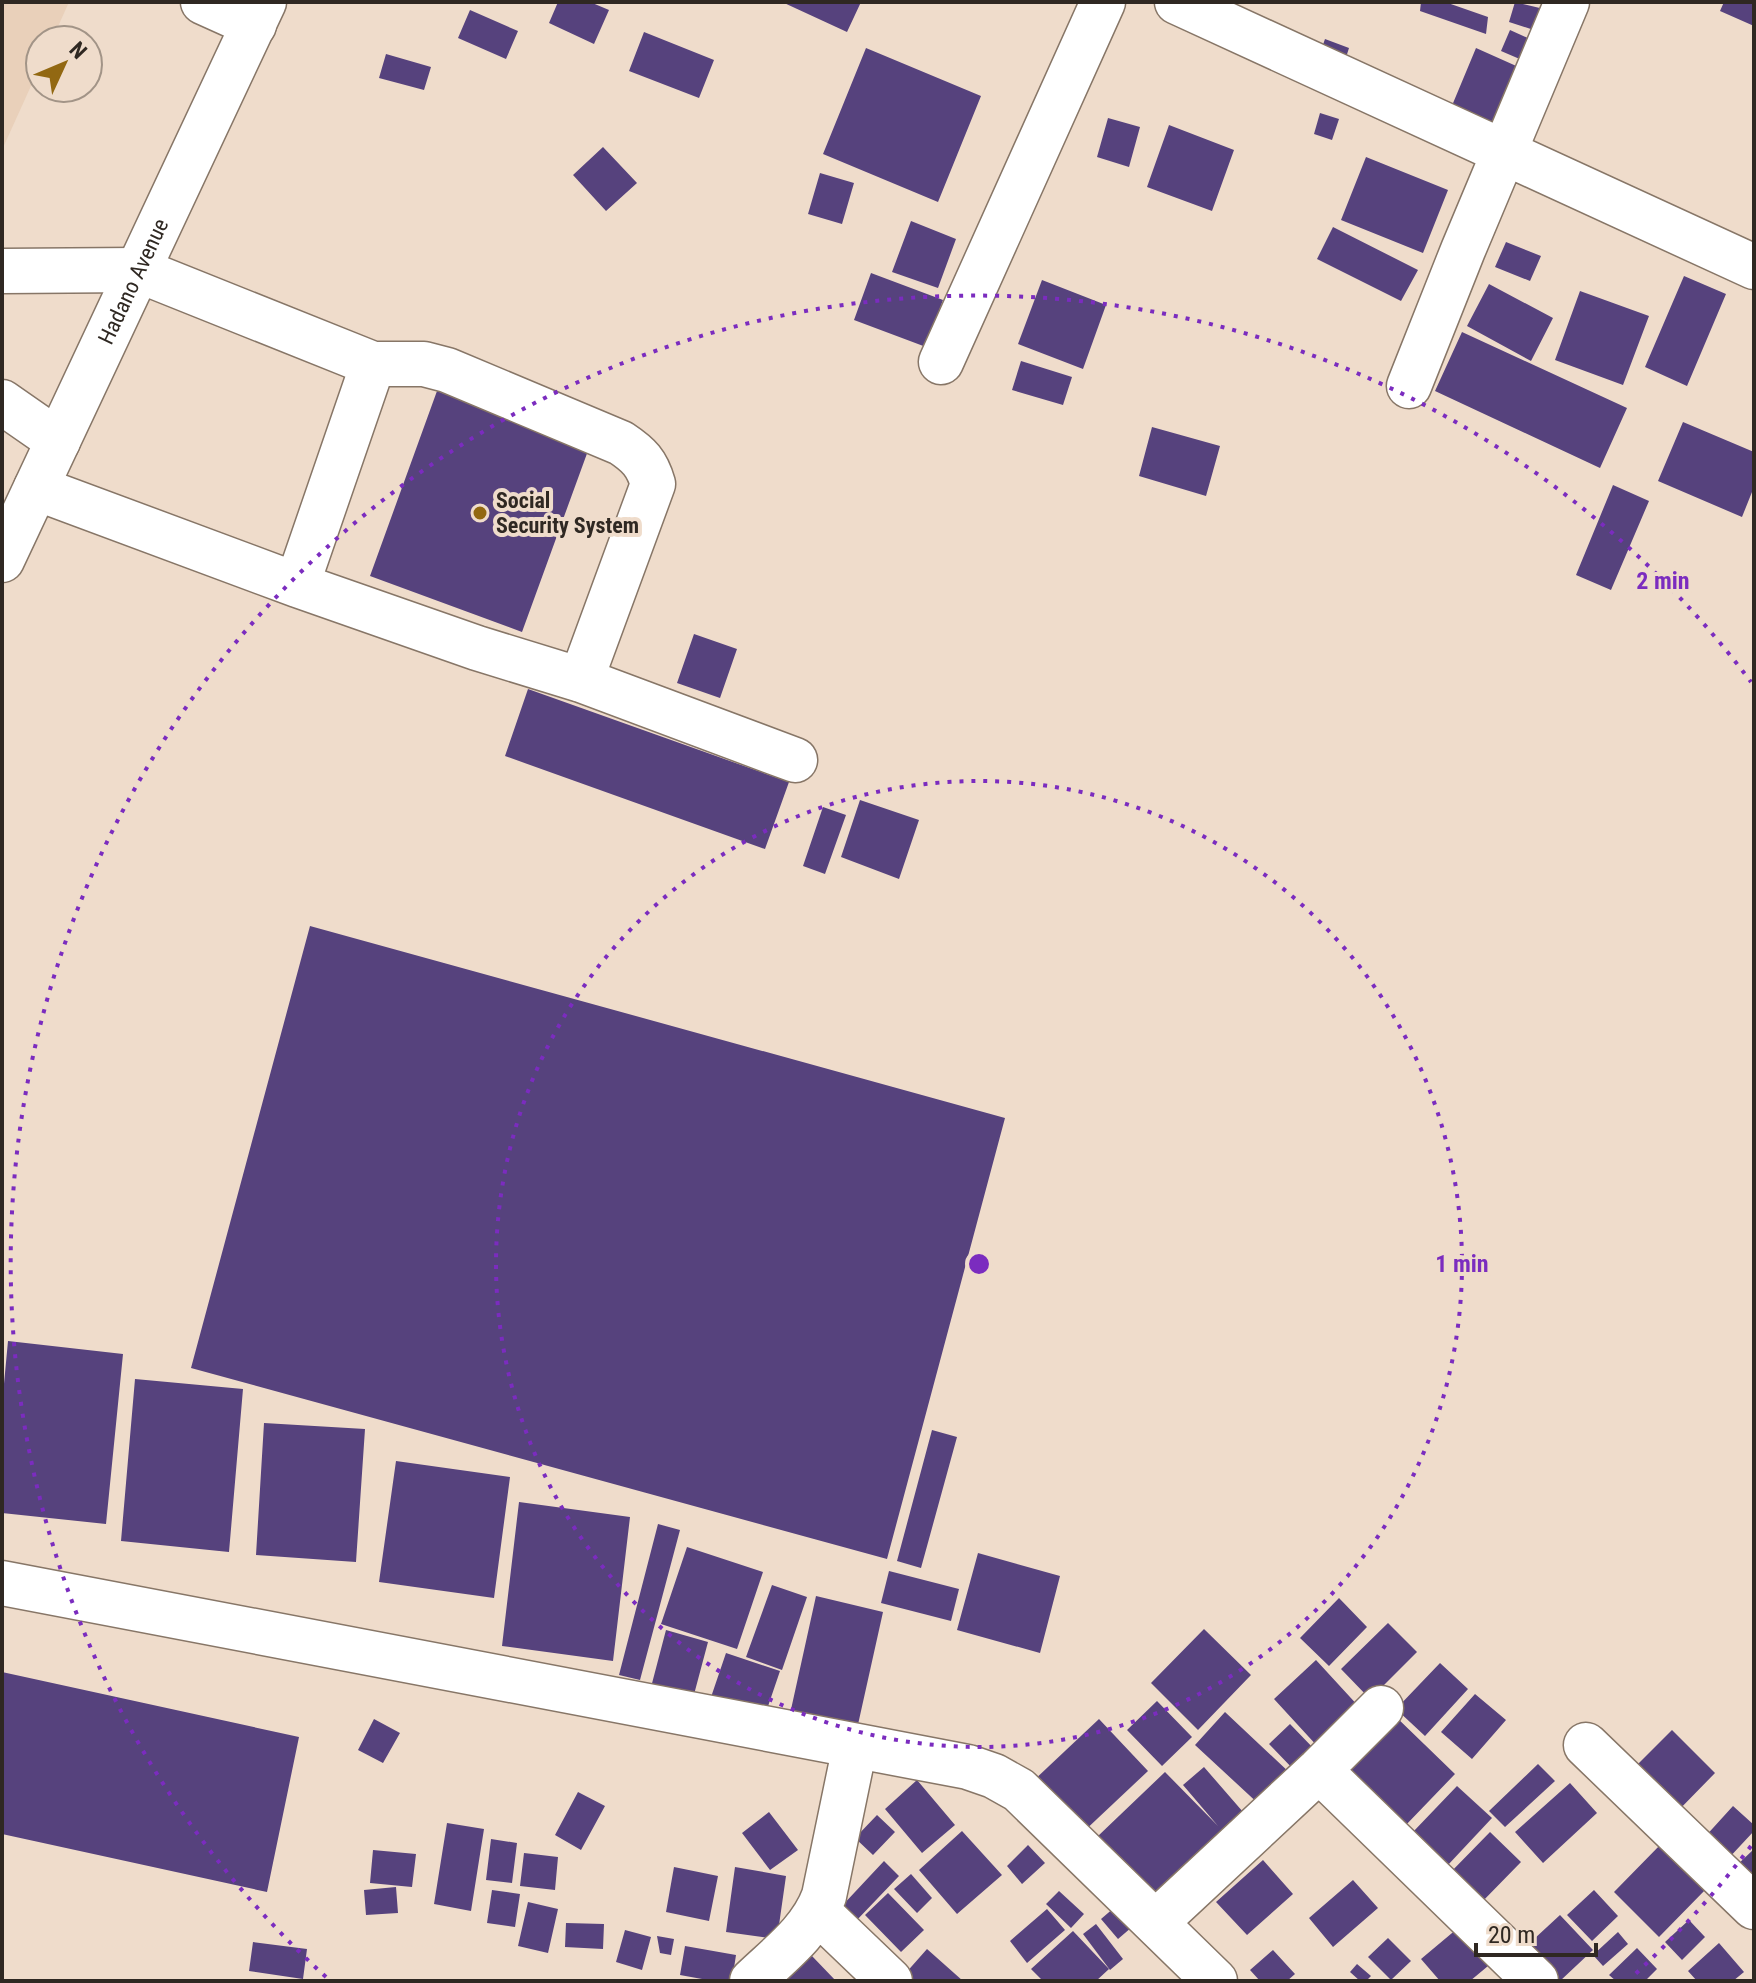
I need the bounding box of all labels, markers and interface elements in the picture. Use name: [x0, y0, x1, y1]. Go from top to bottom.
north arrow: [24, 24, 104, 104]
text: N: [64, 37, 92, 64]
street label: Hadano Avenue: [93, 214, 173, 348]
place label: Social Security System: [496, 488, 639, 538]
marker: Social Security System: [471, 504, 489, 522]
text: 2 min: [1636, 567, 1690, 595]
centre of rings: [965, 1250, 993, 1278]
text: 1 min: [1435, 1250, 1489, 1278]
scale bar: [1476, 1907, 1596, 1957]
text: 20 m: [1488, 1921, 1535, 1949]

